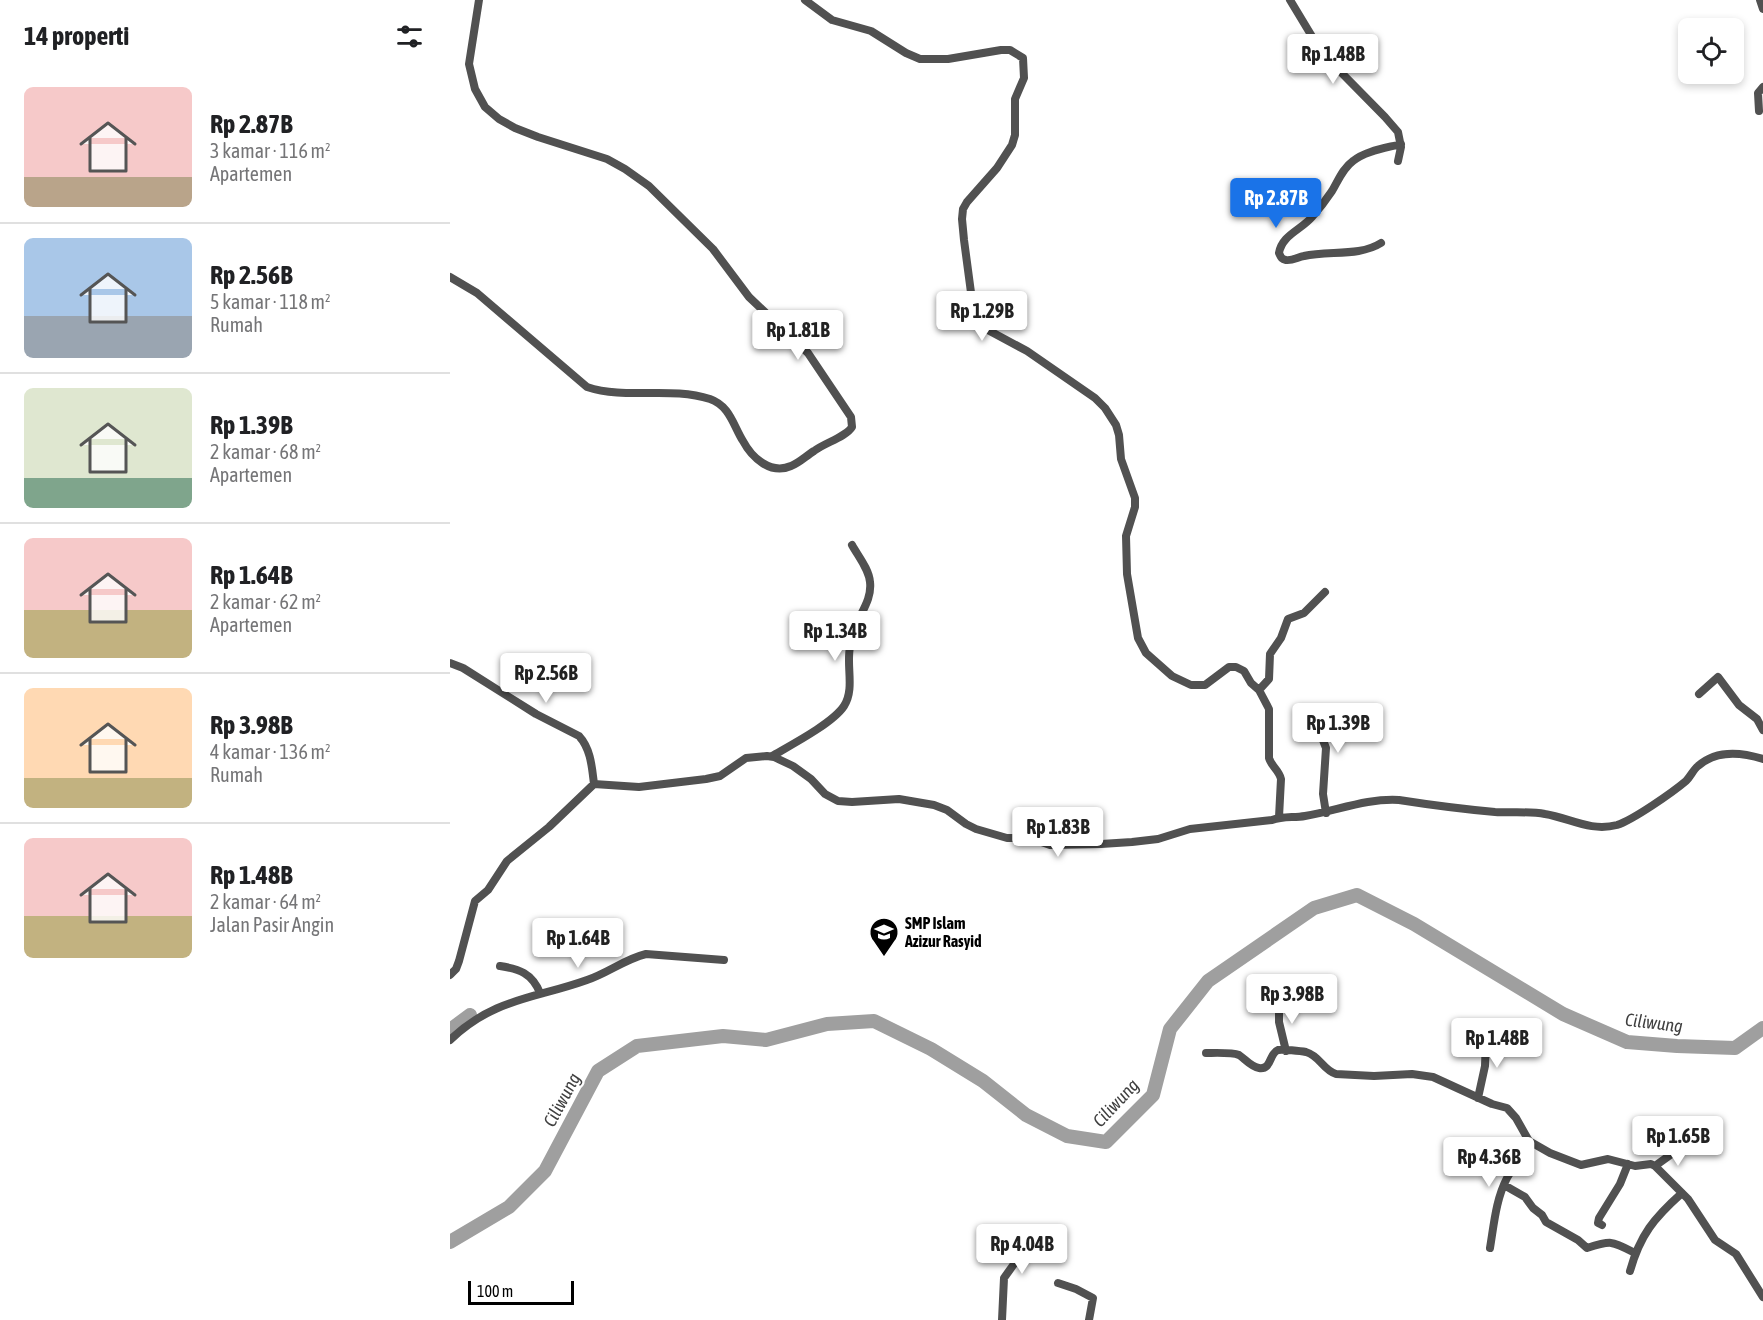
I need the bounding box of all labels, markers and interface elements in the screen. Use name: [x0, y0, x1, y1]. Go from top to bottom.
map controls: [1678, 18, 1744, 84]
button: locate: [1678, 18, 1744, 84]
icon: filters: [393, 20, 426, 53]
text: 14 properti: [24, 21, 129, 51]
pin: Rp 1.48B: [1271, 34, 1395, 85]
text: Rp 1.48B: [1301, 42, 1365, 65]
text: Rp 2.87B: [210, 109, 293, 139]
icon: home: [72, 111, 144, 183]
text: 3 kamar · 116 m²: [210, 139, 331, 162]
text: Apartemen: [210, 162, 292, 185]
pin: Rp 2.87B: [1214, 178, 1338, 229]
text: Rp 2.87B: [1244, 186, 1308, 209]
text: Rp 2.56B: [210, 260, 293, 290]
icon: home: [72, 262, 144, 334]
text: 5 kamar · 118 m²: [210, 290, 331, 313]
pin: Rp 1.29B: [920, 291, 1044, 342]
text: Rp 1.29B: [950, 299, 1014, 322]
pin: Rp 1.81B: [736, 310, 860, 361]
text: Rumah: [210, 313, 263, 336]
text: Rp 1.81B: [766, 318, 830, 341]
text: Rp 1.39B: [210, 410, 293, 440]
icon: home: [72, 412, 144, 484]
text: 2 kamar · 68 m²: [210, 440, 321, 463]
text: Apartemen: [210, 463, 292, 486]
text: Rp 1.64B: [210, 560, 293, 590]
icon: home: [72, 562, 144, 634]
text: 2 kamar · 62 m²: [210, 590, 321, 613]
pin: Rp 1.34B: [773, 611, 897, 662]
text: Apartemen: [210, 613, 292, 636]
text: Rp 1.34B: [803, 619, 867, 642]
pin: Rp 2.56B: [484, 653, 608, 704]
text: Rp 2.56B: [514, 661, 578, 684]
pin: Rp 1.39B: [1276, 703, 1400, 754]
text: Rp 3.98B: [210, 710, 293, 740]
text: Rp 1.39B: [1306, 711, 1370, 734]
icon: home: [72, 712, 144, 784]
text: 4 kamar · 136 m²: [210, 740, 331, 763]
text: Rumah: [210, 763, 263, 786]
pin: Rp 1.83B: [996, 807, 1120, 858]
text: Rp 1.83B: [1026, 815, 1090, 838]
text: Rp 1.48B: [210, 860, 293, 890]
icon: home: [72, 862, 144, 934]
text: 2 kamar · 64 m²: [210, 890, 321, 913]
text: Jalan Pasir Angin: [210, 913, 334, 936]
place label: SMP Islam Azizur Rasyid: [904, 914, 982, 950]
school or university icon: SMP Islam Azizur Rasyid: [868, 916, 900, 958]
pin: Rp 1.64B: [516, 918, 640, 969]
text: Rp 1.64B: [546, 926, 610, 949]
pin: Rp 3.98B: [1230, 974, 1354, 1025]
text: Rp 3.98B: [1260, 982, 1324, 1005]
water label: Ciliwung: [1624, 1009, 1684, 1036]
pin: Rp 1.48B: [1435, 1018, 1559, 1069]
text: Rp 1.48B: [1465, 1026, 1529, 1049]
water label: Ciliwung: [539, 1069, 584, 1130]
water label: Ciliwung: [1088, 1074, 1143, 1131]
pin: Rp 1.65B: [1616, 1116, 1740, 1167]
text: Rp 1.65B: [1646, 1124, 1710, 1147]
pin: Rp 4.36B: [1427, 1137, 1551, 1188]
text: Rp 4.36B: [1457, 1145, 1521, 1168]
pin: Rp 4.04B: [960, 1224, 1084, 1275]
text: Rp 4.04B: [990, 1232, 1054, 1255]
scale bar: [468, 1278, 574, 1306]
text: 100 m: [477, 1282, 513, 1300]

